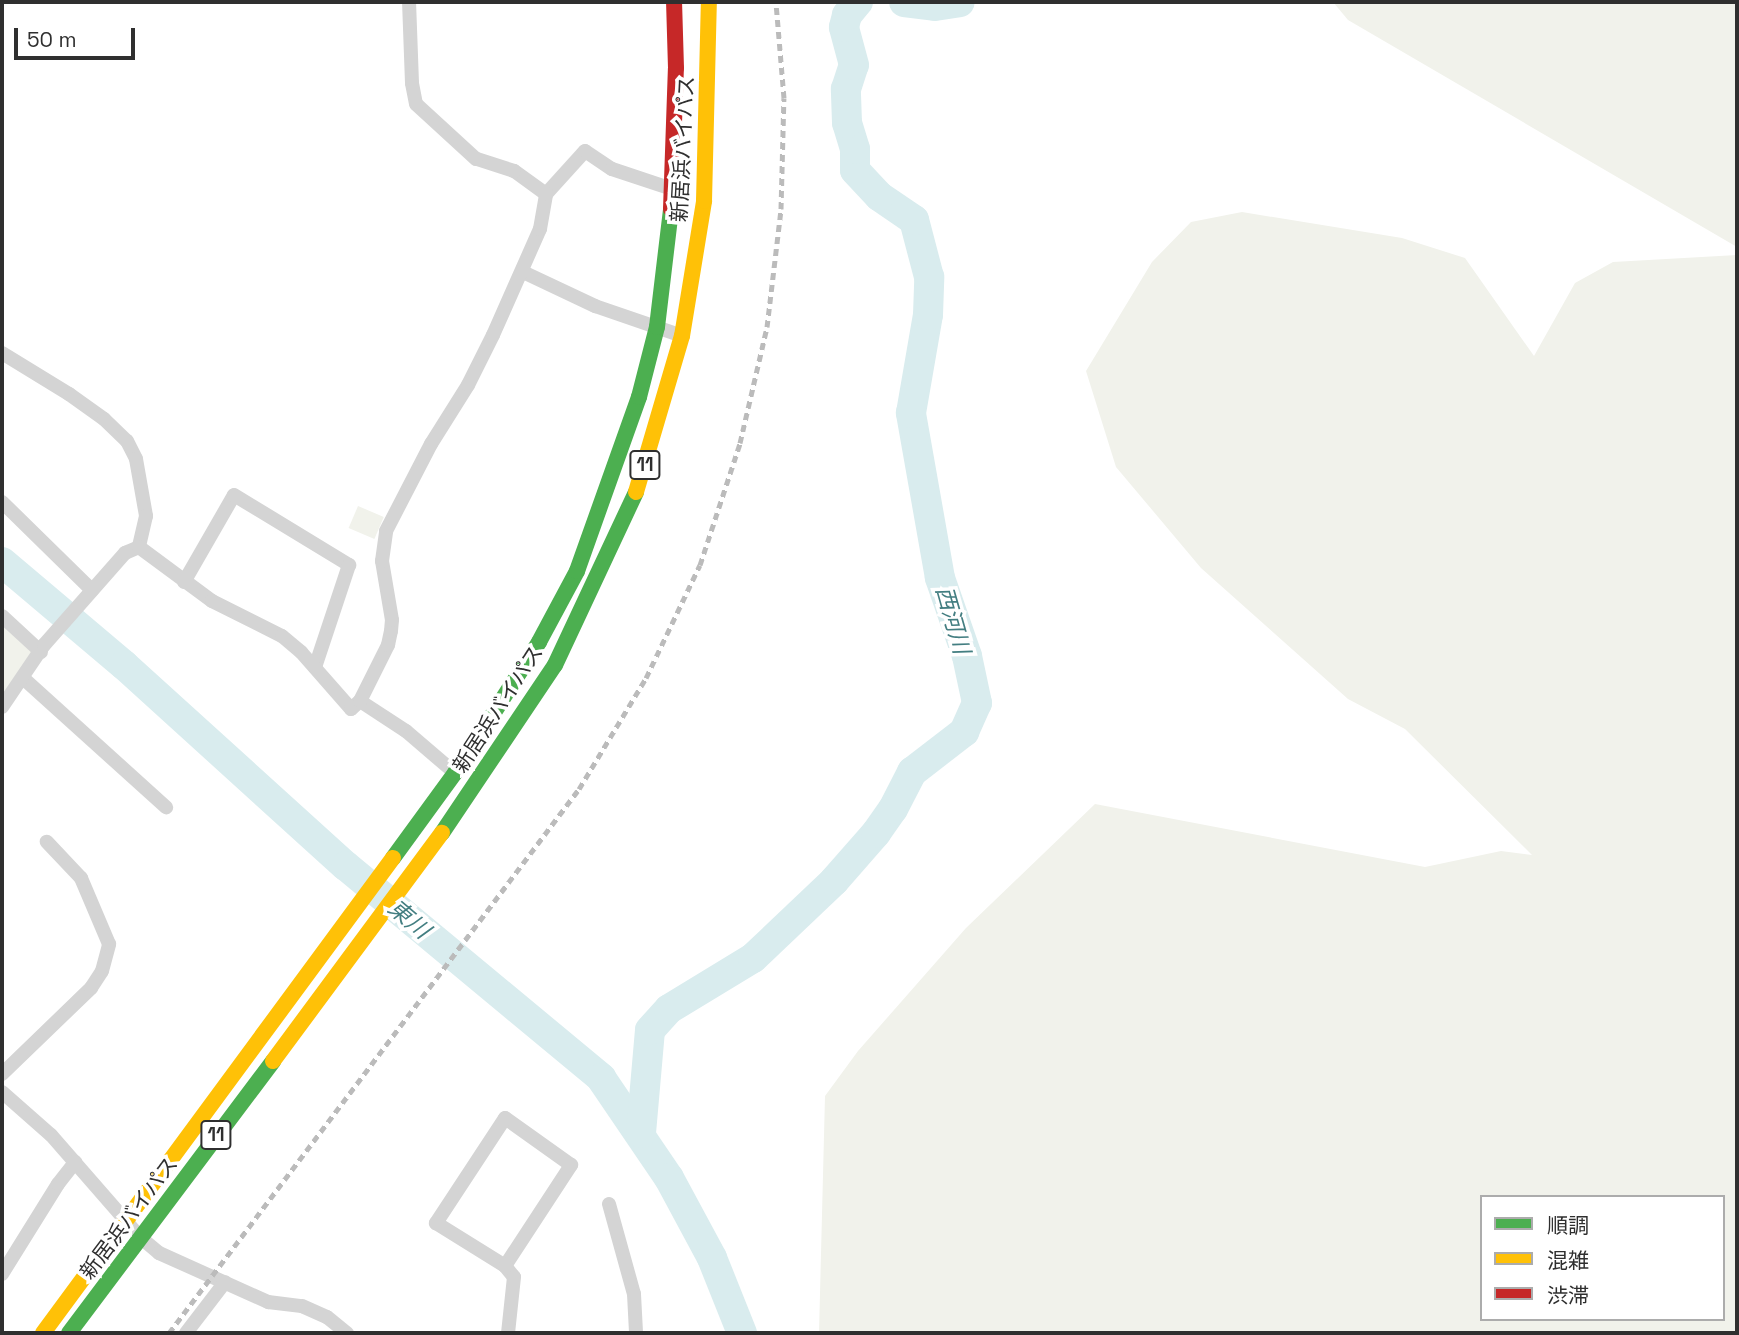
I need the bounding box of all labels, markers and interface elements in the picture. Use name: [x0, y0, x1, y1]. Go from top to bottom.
scale bar: [18, 14, 138, 58]
text: 50 m: [27, 26, 77, 53]
street label: 新居浜バイパス: [667, 75, 699, 223]
road number: 11: [629, 450, 661, 480]
water label: 西河川: [930, 583, 976, 657]
street label: 新居浜バイパス: [447, 640, 549, 778]
water label: 東川: [383, 894, 435, 944]
road number: 11: [200, 1120, 232, 1150]
street label: 新居浜バイパス: [75, 1152, 183, 1284]
legend: [1480, 1195, 1725, 1321]
text: 順調: [1547, 1212, 1589, 1239]
text: 混雑: [1547, 1247, 1589, 1274]
text: 渋滞: [1547, 1282, 1589, 1309]

